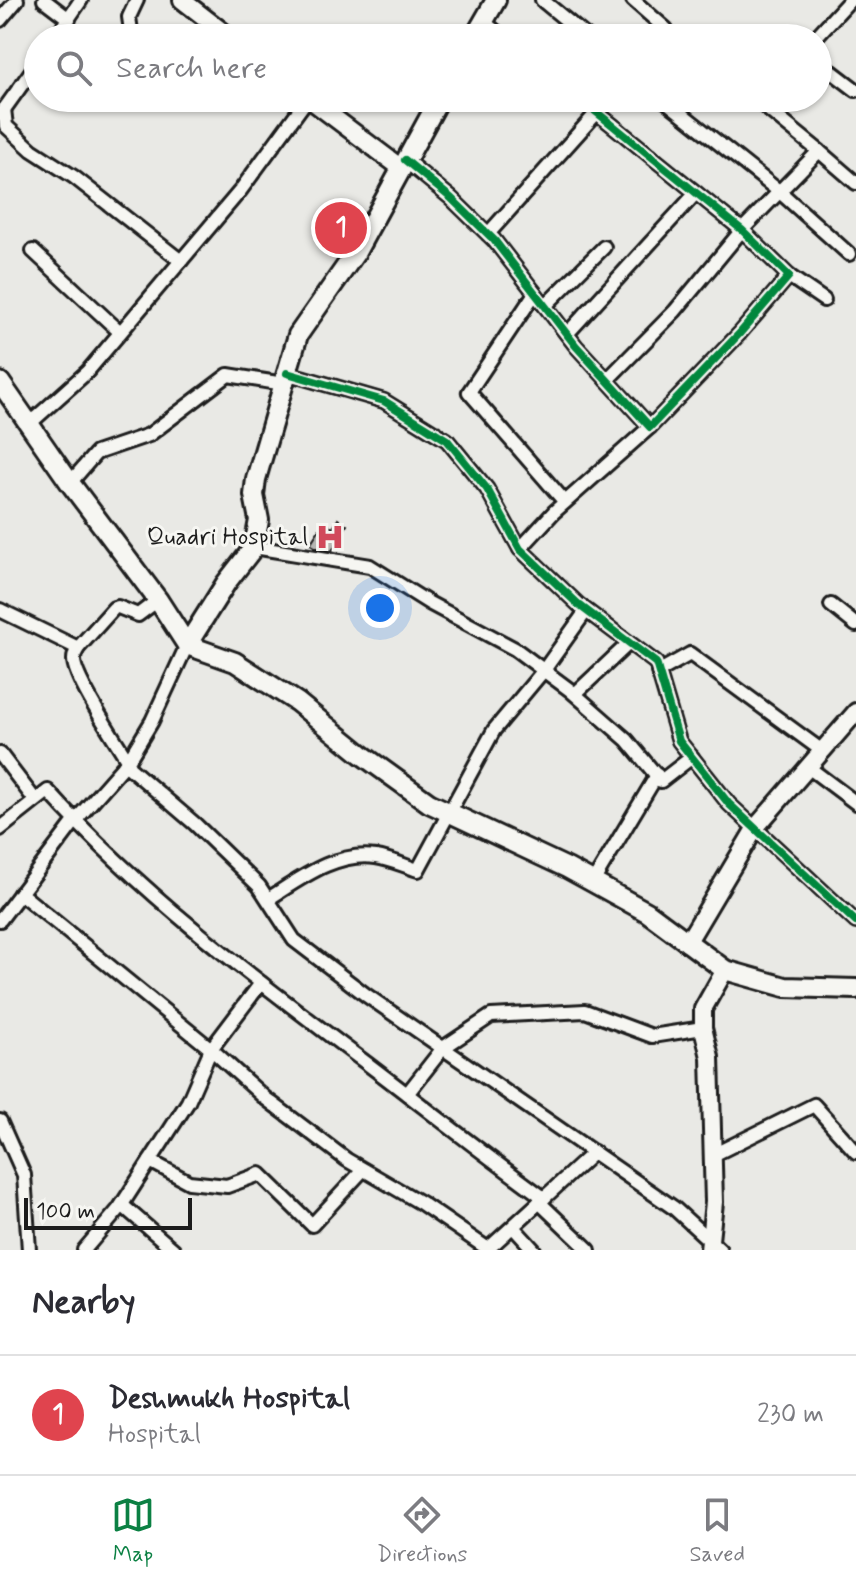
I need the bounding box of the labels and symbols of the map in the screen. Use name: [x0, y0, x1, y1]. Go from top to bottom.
pin: 1: [315, 198, 367, 258]
place label: Quadri Hospital: [147, 522, 308, 553]
hospital icon: Quadri Hospital: [315, 522, 345, 552]
your location: [360, 588, 400, 628]
scale bar: [24, 1194, 192, 1230]

